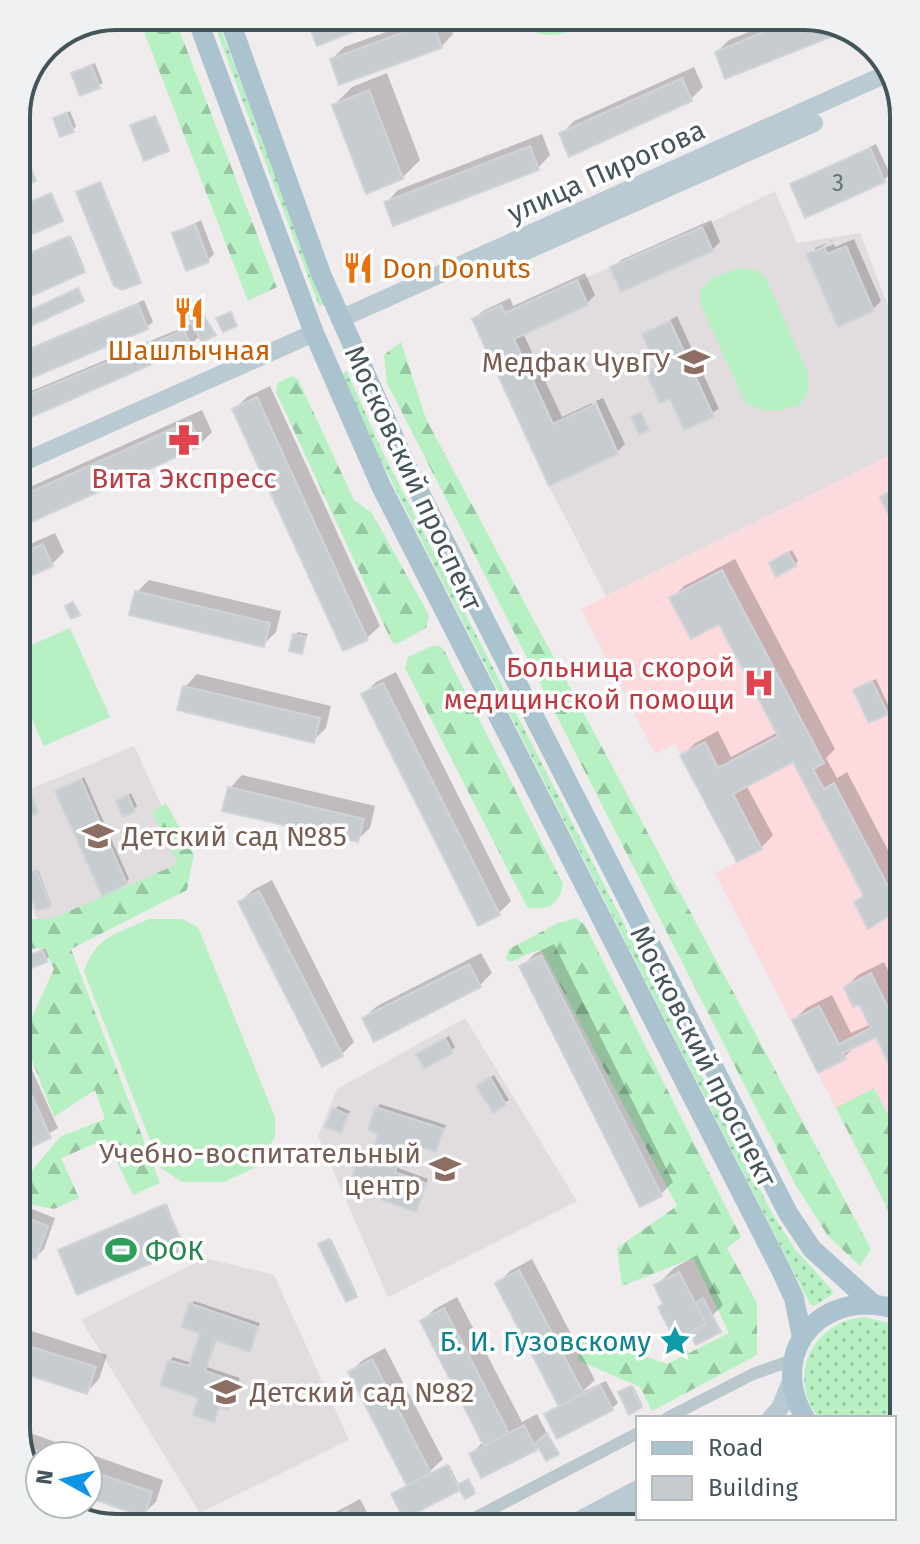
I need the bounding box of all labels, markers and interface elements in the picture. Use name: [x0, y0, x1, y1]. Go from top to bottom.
street label: улица Пирогова: [502, 113, 710, 230]
house number: 3: [832, 169, 844, 197]
restaurant icon: Don Donuts: [341, 251, 375, 285]
place label: Don Donuts: [382, 252, 531, 285]
restaurant icon: Шашлычная: [172, 296, 206, 330]
place label: Шашлычная: [108, 334, 270, 367]
street label: Московский проспект: [338, 340, 490, 616]
school or university icon: Медфак ЧувГУ: [677, 345, 711, 379]
place label: Медфак ЧувГУ: [482, 346, 671, 379]
pharmacy icon: Вита Экспресс: [167, 423, 201, 457]
place label: Вита Экспресс: [91, 462, 277, 495]
place label: Больница скорой медицинской помощи: [444, 651, 735, 716]
hospital icon: Больница скорой медицинской помощи: [742, 666, 776, 700]
school or university icon: Детский сад №85: [81, 819, 115, 853]
place label: Детский сад №85: [121, 820, 347, 853]
street label: Московский проспект: [623, 920, 784, 1193]
place label: Учебно-воспитательный центр: [99, 1137, 421, 1202]
school or university icon: Учебно-воспитательный центр: [428, 1152, 462, 1186]
sports icon: ФОК: [104, 1233, 138, 1267]
place label: ФОК: [145, 1234, 204, 1267]
place icon: Б. И. Гузовскому: [658, 1324, 692, 1358]
place label: Б. И. Гузовскому: [440, 1325, 651, 1358]
school or university icon: Детский сад №82: [209, 1375, 243, 1409]
place label: Детский сад №82: [249, 1376, 474, 1409]
legend: [636, 1416, 896, 1520]
text: Road: [708, 1434, 763, 1462]
north arrow: [24, 1440, 104, 1520]
text: N: [30, 1468, 59, 1486]
text: Building: [708, 1474, 798, 1502]

